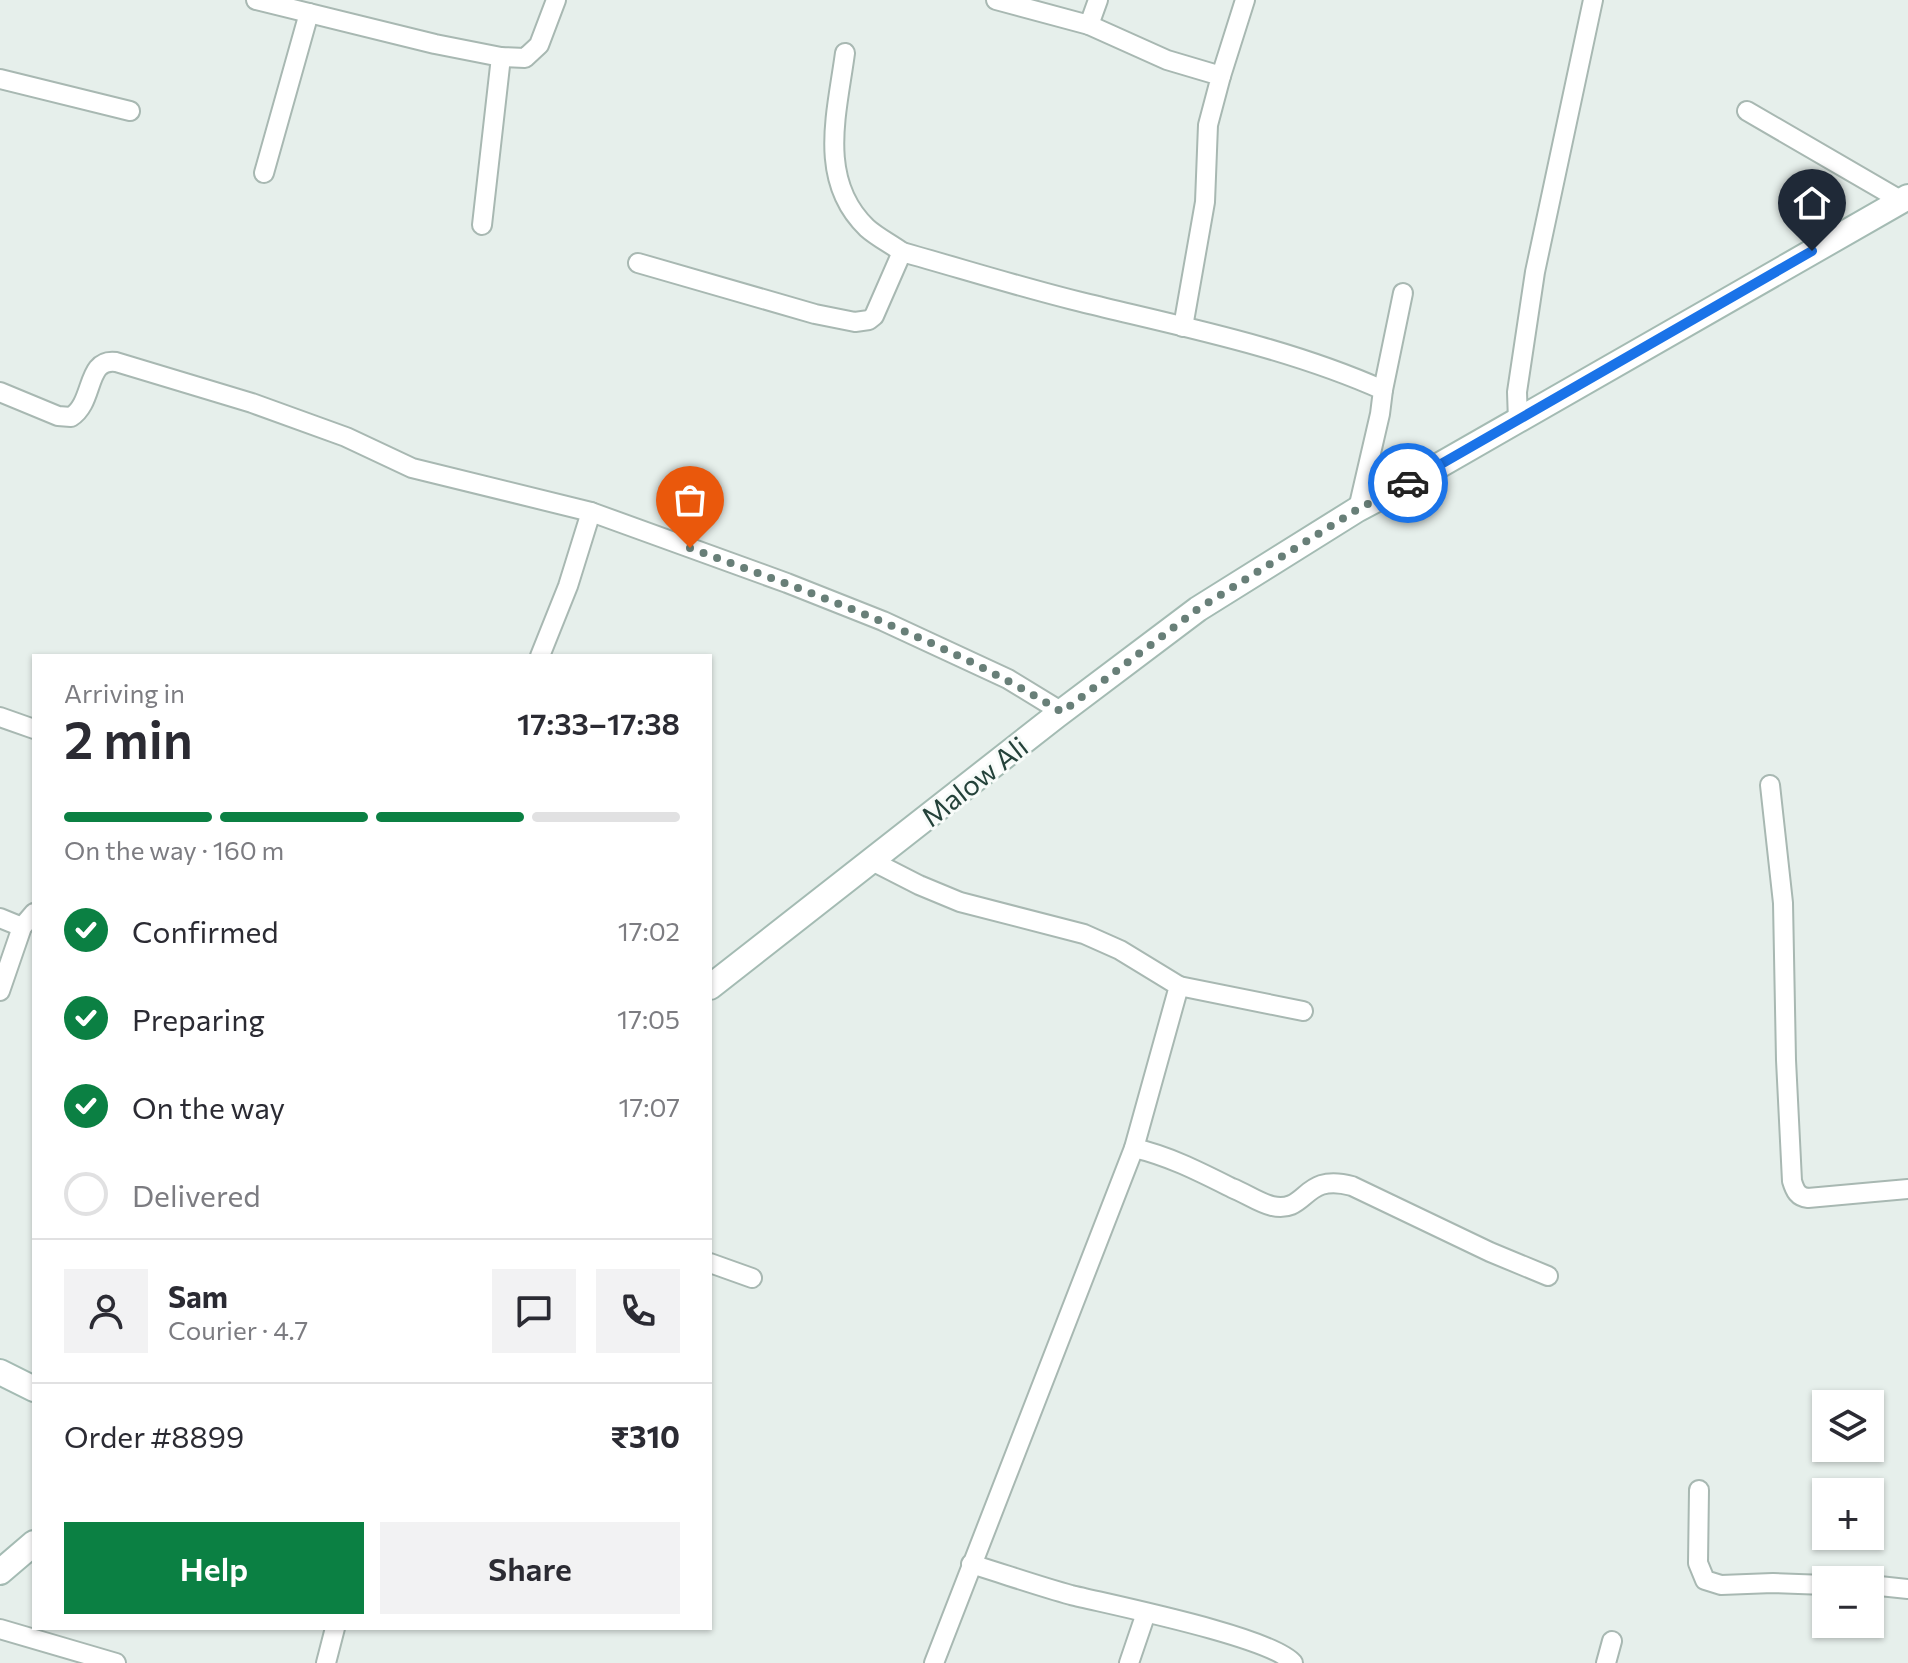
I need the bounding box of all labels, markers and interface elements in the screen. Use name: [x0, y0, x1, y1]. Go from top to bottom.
pin: [1778, 169, 1846, 251]
icon: home: [1790, 181, 1834, 225]
courier: [1368, 443, 1448, 523]
icon: car: [1386, 461, 1430, 505]
pin: [656, 466, 724, 548]
icon: bag: [668, 478, 712, 522]
text: Arriving in: [64, 677, 185, 708]
text: 17:33–17:38: [517, 704, 680, 741]
text: 2 min: [64, 706, 193, 770]
street label: Malow Ali: [914, 729, 1034, 833]
text: On the way · 160 m: [64, 834, 284, 865]
icon: check: [64, 908, 108, 952]
text: Confirmed: [132, 912, 279, 949]
text: 17:02: [618, 915, 680, 946]
icon: check: [64, 996, 108, 1040]
text: Preparing: [132, 1000, 265, 1037]
text: 17:05: [617, 1003, 680, 1034]
icon: check: [64, 1084, 108, 1128]
text: On the way: [132, 1088, 285, 1125]
text: 17:07: [618, 1091, 680, 1122]
text: Delivered: [132, 1176, 261, 1213]
button: person: [64, 1269, 148, 1353]
button: chat: [492, 1269, 576, 1353]
button: phone: [596, 1269, 680, 1353]
text: Sam: [168, 1277, 228, 1314]
text: Courier · 4.7: [168, 1314, 308, 1345]
map controls: [1812, 1390, 1884, 1638]
button: layers: [1812, 1390, 1884, 1462]
text: Order #8899: [64, 1417, 244, 1454]
text: ₹310: [610, 1417, 680, 1454]
button: +: [1812, 1478, 1884, 1550]
button: Help: [64, 1522, 364, 1614]
button: Share: [380, 1522, 680, 1614]
button: −: [1812, 1566, 1884, 1638]

